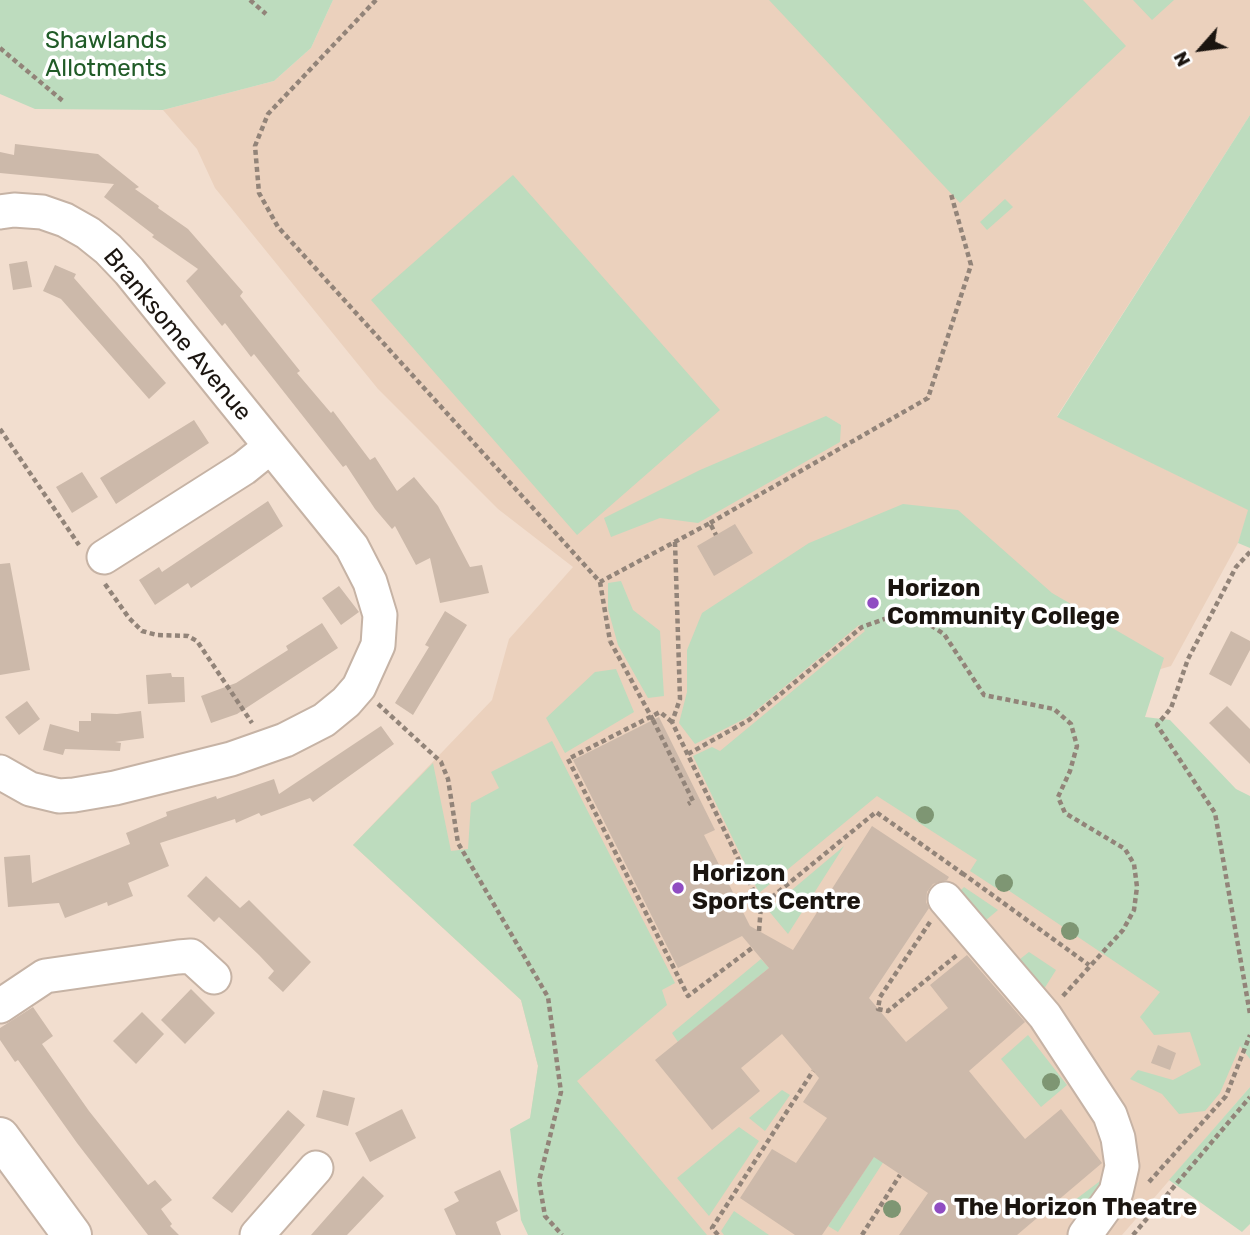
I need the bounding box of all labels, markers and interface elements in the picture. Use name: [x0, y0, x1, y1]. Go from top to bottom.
north arrow: [1166, 14, 1236, 84]
park label: Shawlands Allotments: [45, 27, 167, 83]
text: N: [1169, 48, 1195, 71]
street label: Branksome Avenue: [97, 243, 257, 427]
place label: Horizon Community College: [887, 575, 1120, 631]
marker: Horizon Community College: [865, 595, 881, 611]
place label: Horizon Sports Centre: [692, 860, 861, 916]
marker: Horizon Sports Centre: [670, 880, 686, 896]
place label: The Horizon Theatre: [954, 1194, 1197, 1222]
marker: The Horizon Theatre: [932, 1200, 948, 1216]

